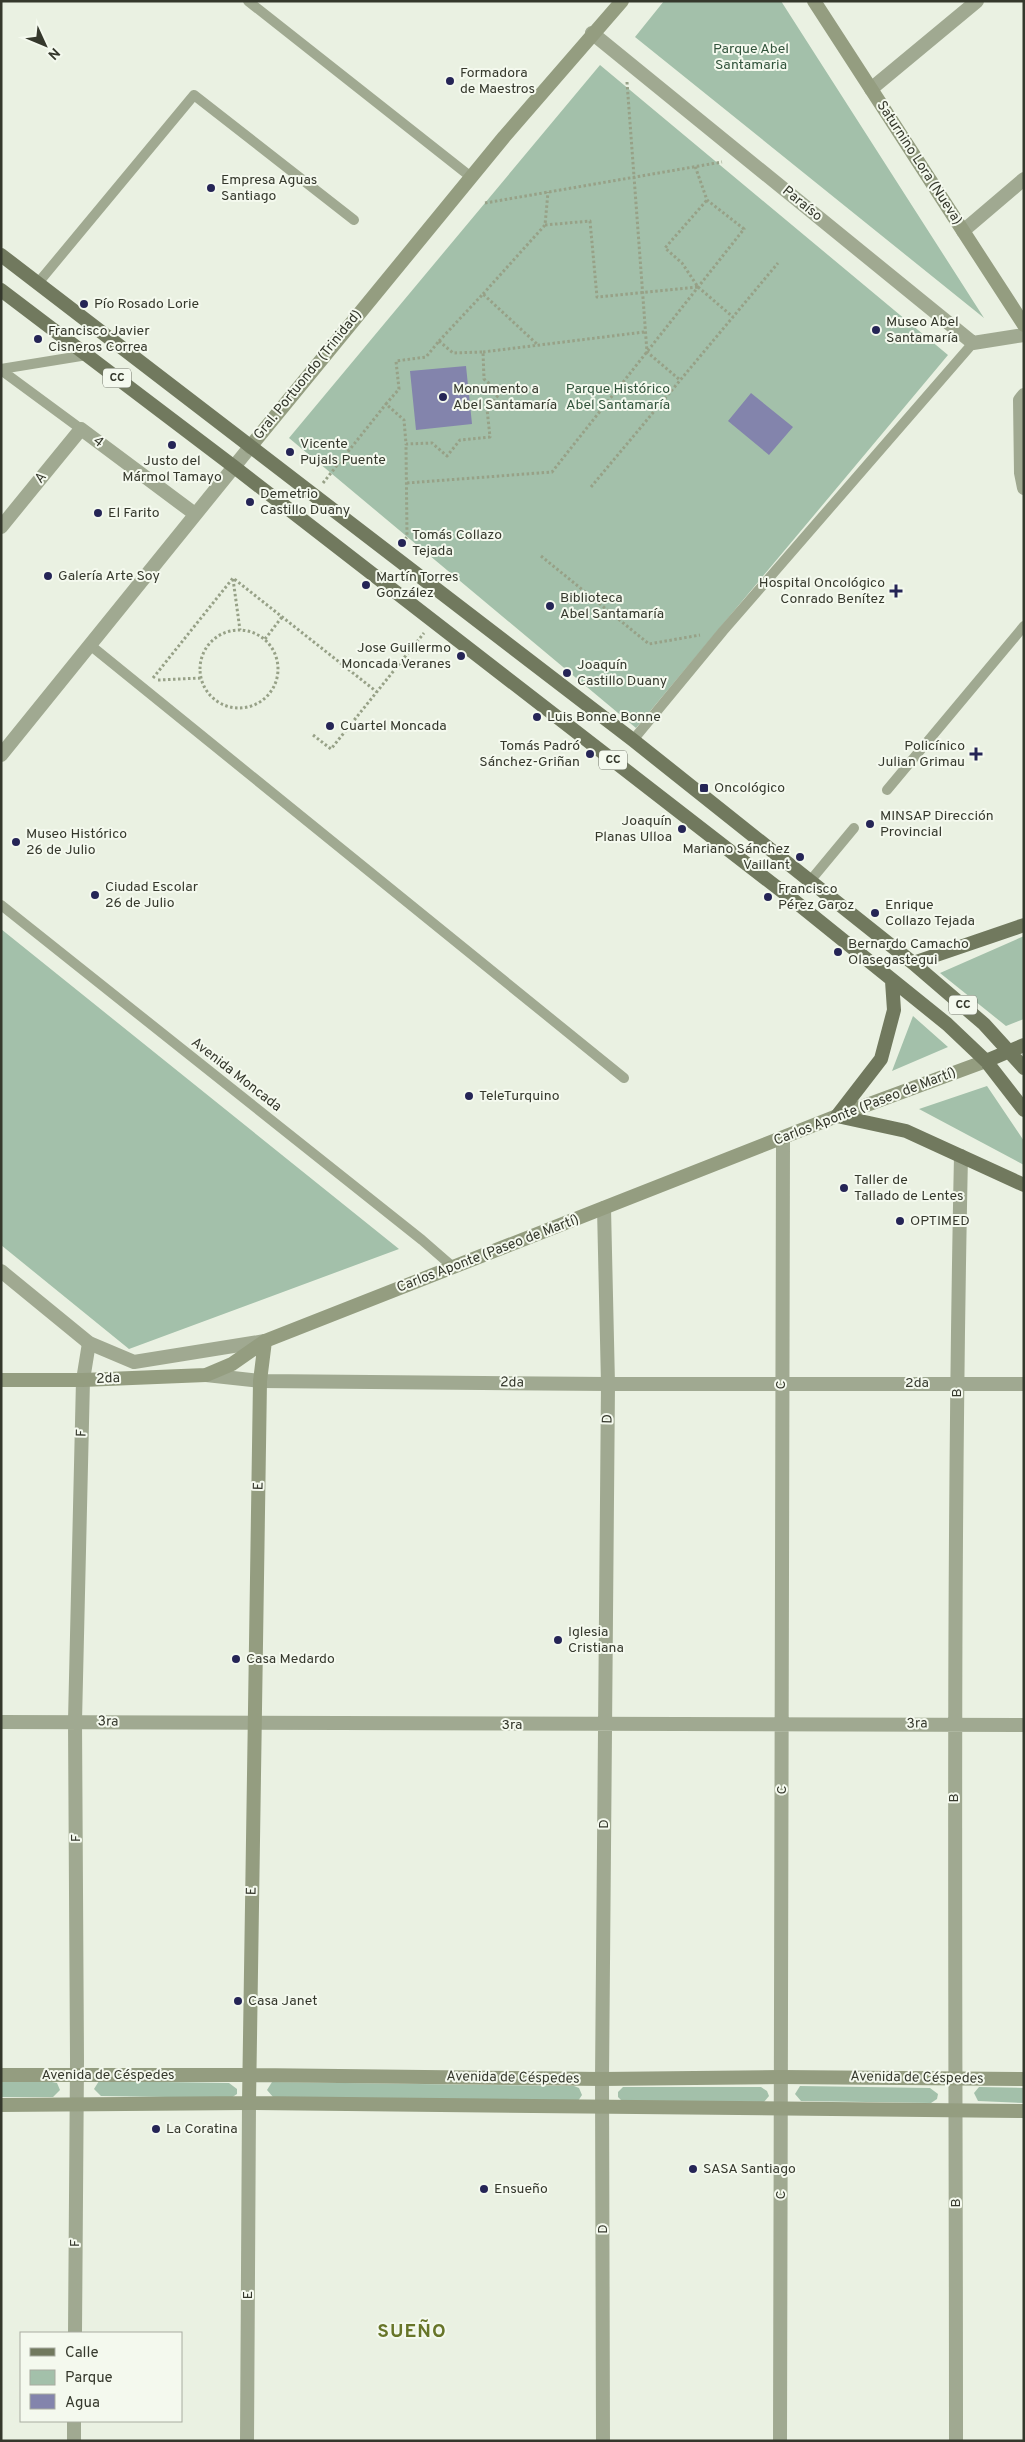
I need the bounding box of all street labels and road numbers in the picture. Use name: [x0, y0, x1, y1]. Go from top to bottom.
street label: Saturnino Lora (Nueva): [873, 98, 965, 228]
street label: Paraíso: [779, 183, 826, 225]
street label: Gral. Portuondo (Trinidad): [250, 307, 366, 443]
road number: CC: [103, 368, 131, 388]
street label: 4: [89, 433, 107, 451]
street label: A: [31, 469, 51, 487]
road number: CC: [599, 750, 627, 770]
road number: CC: [949, 996, 977, 1014]
street label: Avenida Moncada: [187, 1034, 285, 1116]
street label: Carlos Aponte (Paseo de Martí): [771, 1064, 959, 1150]
street label: Carlos Aponte (Paseo de Martí): [394, 1211, 582, 1297]
street label: 2da: [96, 1370, 120, 1388]
street label: 2da: [500, 1374, 524, 1392]
street label: 2da: [905, 1375, 929, 1392]
street label: C: [773, 1380, 790, 1390]
street label: B: [949, 1388, 966, 1398]
street label: D: [599, 1414, 617, 1424]
street label: F: [73, 1429, 91, 1437]
street label: E: [250, 1482, 268, 1490]
street label: 3ra: [97, 1713, 119, 1731]
street label: 3ra: [906, 1715, 928, 1733]
street label: 3ra: [502, 1717, 522, 1734]
street label: C: [774, 1785, 791, 1795]
street label: B: [946, 1793, 963, 1803]
street label: D: [596, 1819, 613, 1829]
street label: F: [68, 1834, 85, 1842]
street label: E: [243, 1887, 261, 1895]
street label: Avenida de Céspedes: [41, 2067, 175, 2084]
street label: Avenida de Céspedes: [446, 2068, 580, 2088]
street label: Avenida de Céspedes: [850, 2068, 984, 2088]
street label: C: [773, 2190, 790, 2200]
street label: B: [948, 2198, 965, 2208]
street label: D: [595, 2224, 612, 2234]
street label: F: [67, 2239, 84, 2247]
street label: E: [240, 2291, 257, 2299]

